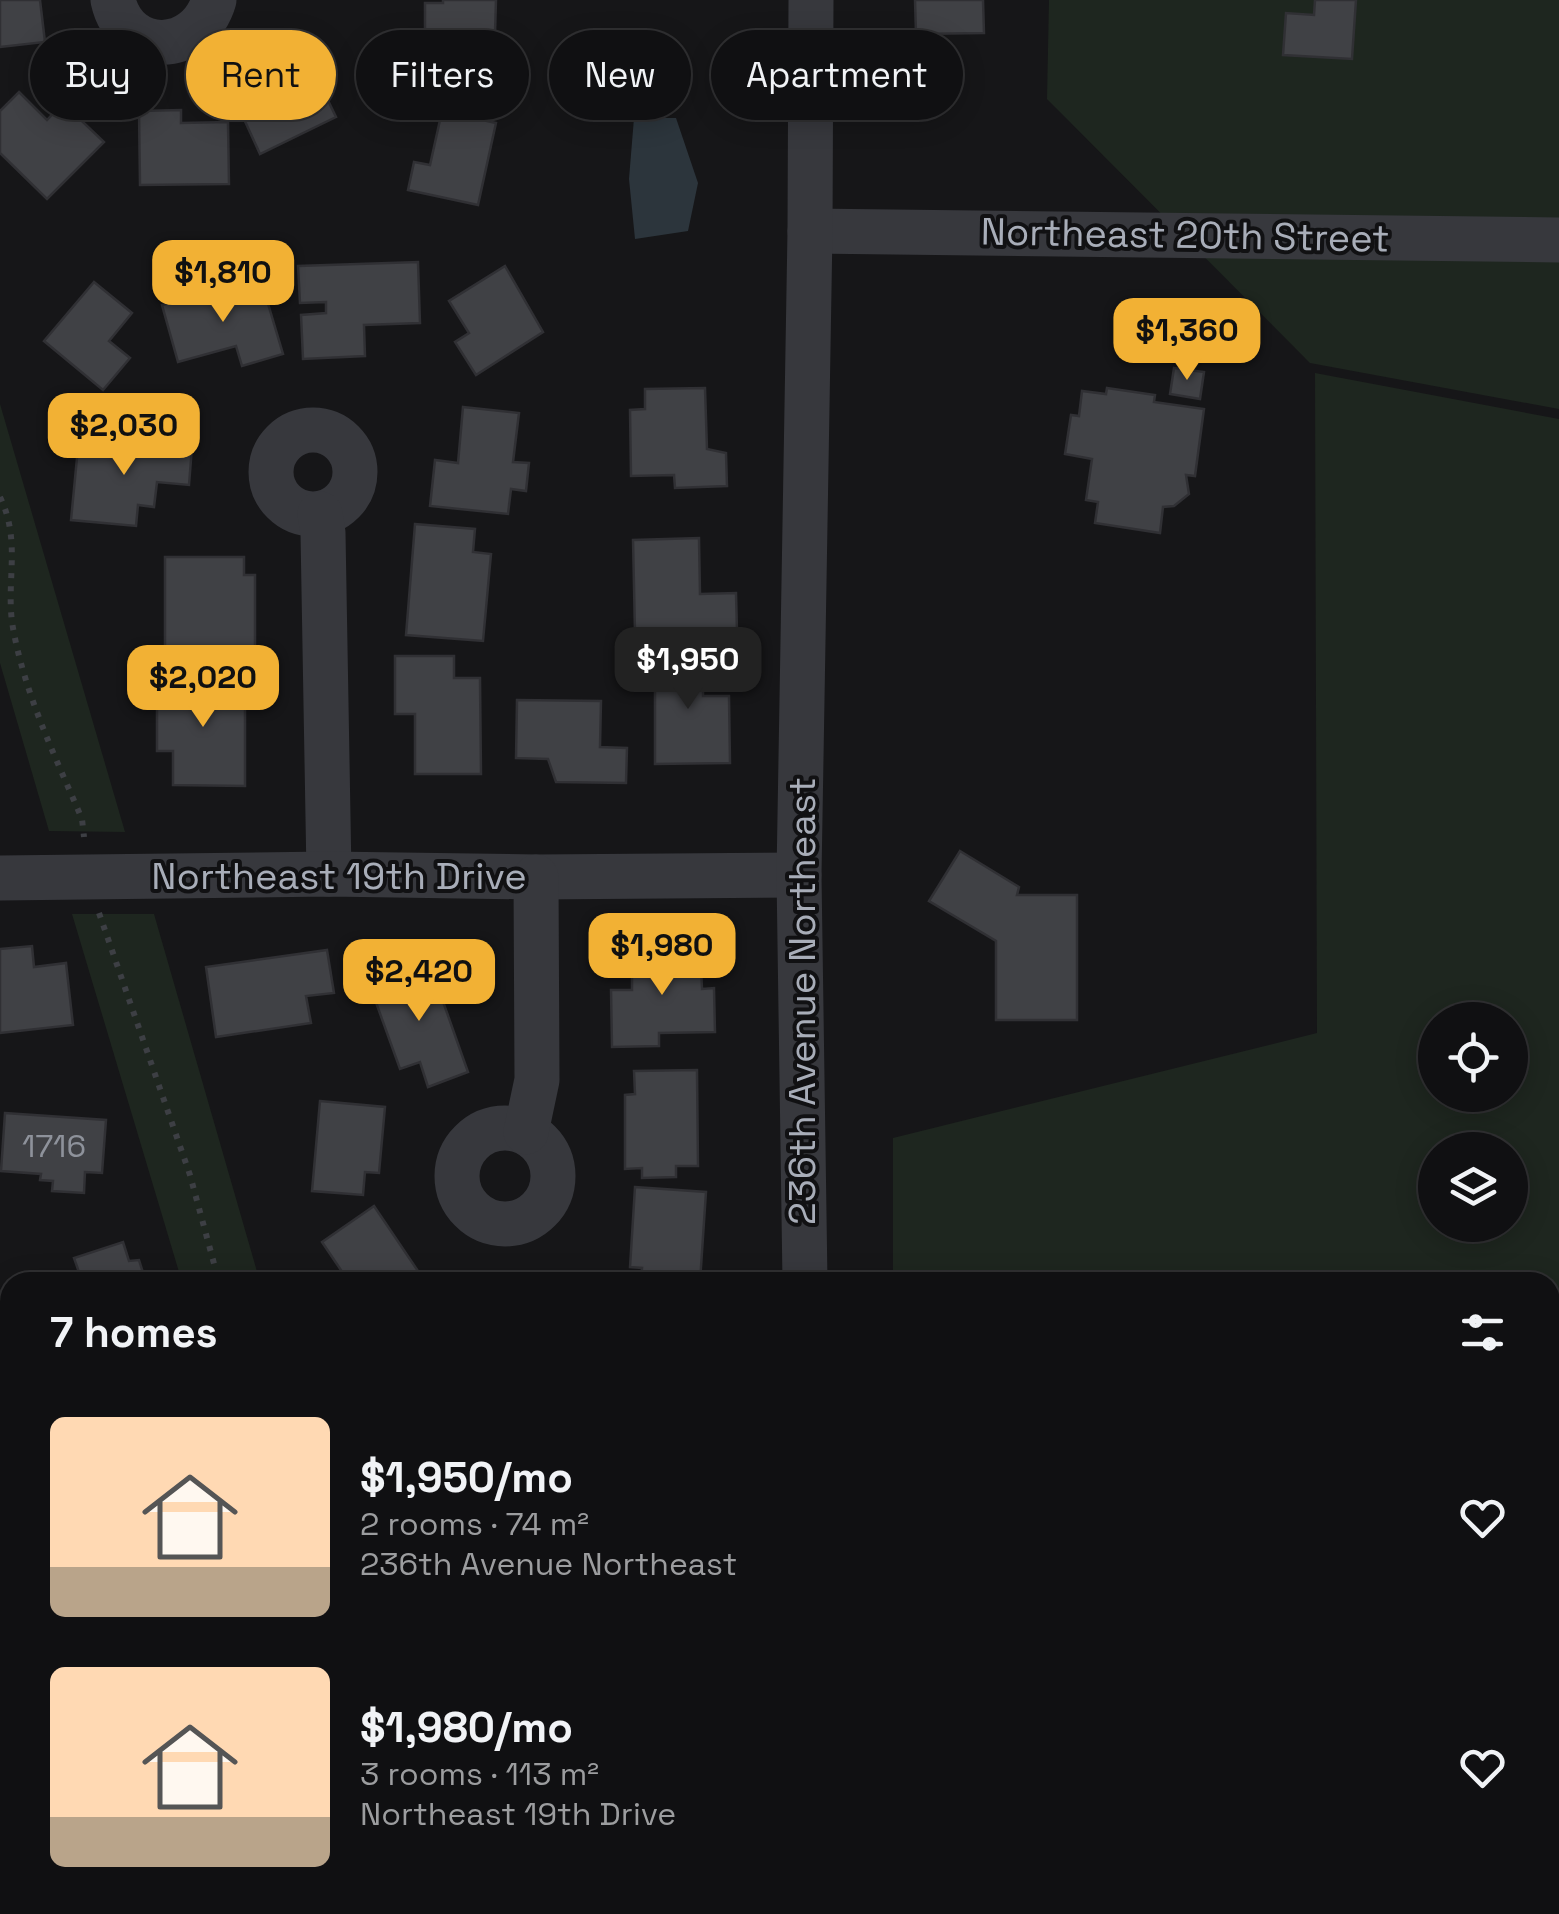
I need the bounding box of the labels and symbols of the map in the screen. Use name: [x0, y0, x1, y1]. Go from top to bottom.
street label: Northeast 20th Street: [980, 207, 1390, 263]
pin: $1,810: [142, 240, 304, 325]
pin: $1,360: [1106, 298, 1268, 383]
pin: $2,030: [43, 393, 205, 478]
pin: $1,950: [607, 627, 769, 712]
pin: $2,020: [122, 645, 284, 730]
street label: 236th Avenue Northeast: [778, 777, 826, 1225]
street label: Northeast 19th Drive: [151, 852, 527, 900]
pin: $1,980: [581, 913, 743, 998]
pin: $2,420: [338, 939, 500, 1024]
house number: 1716: [22, 1126, 86, 1166]

